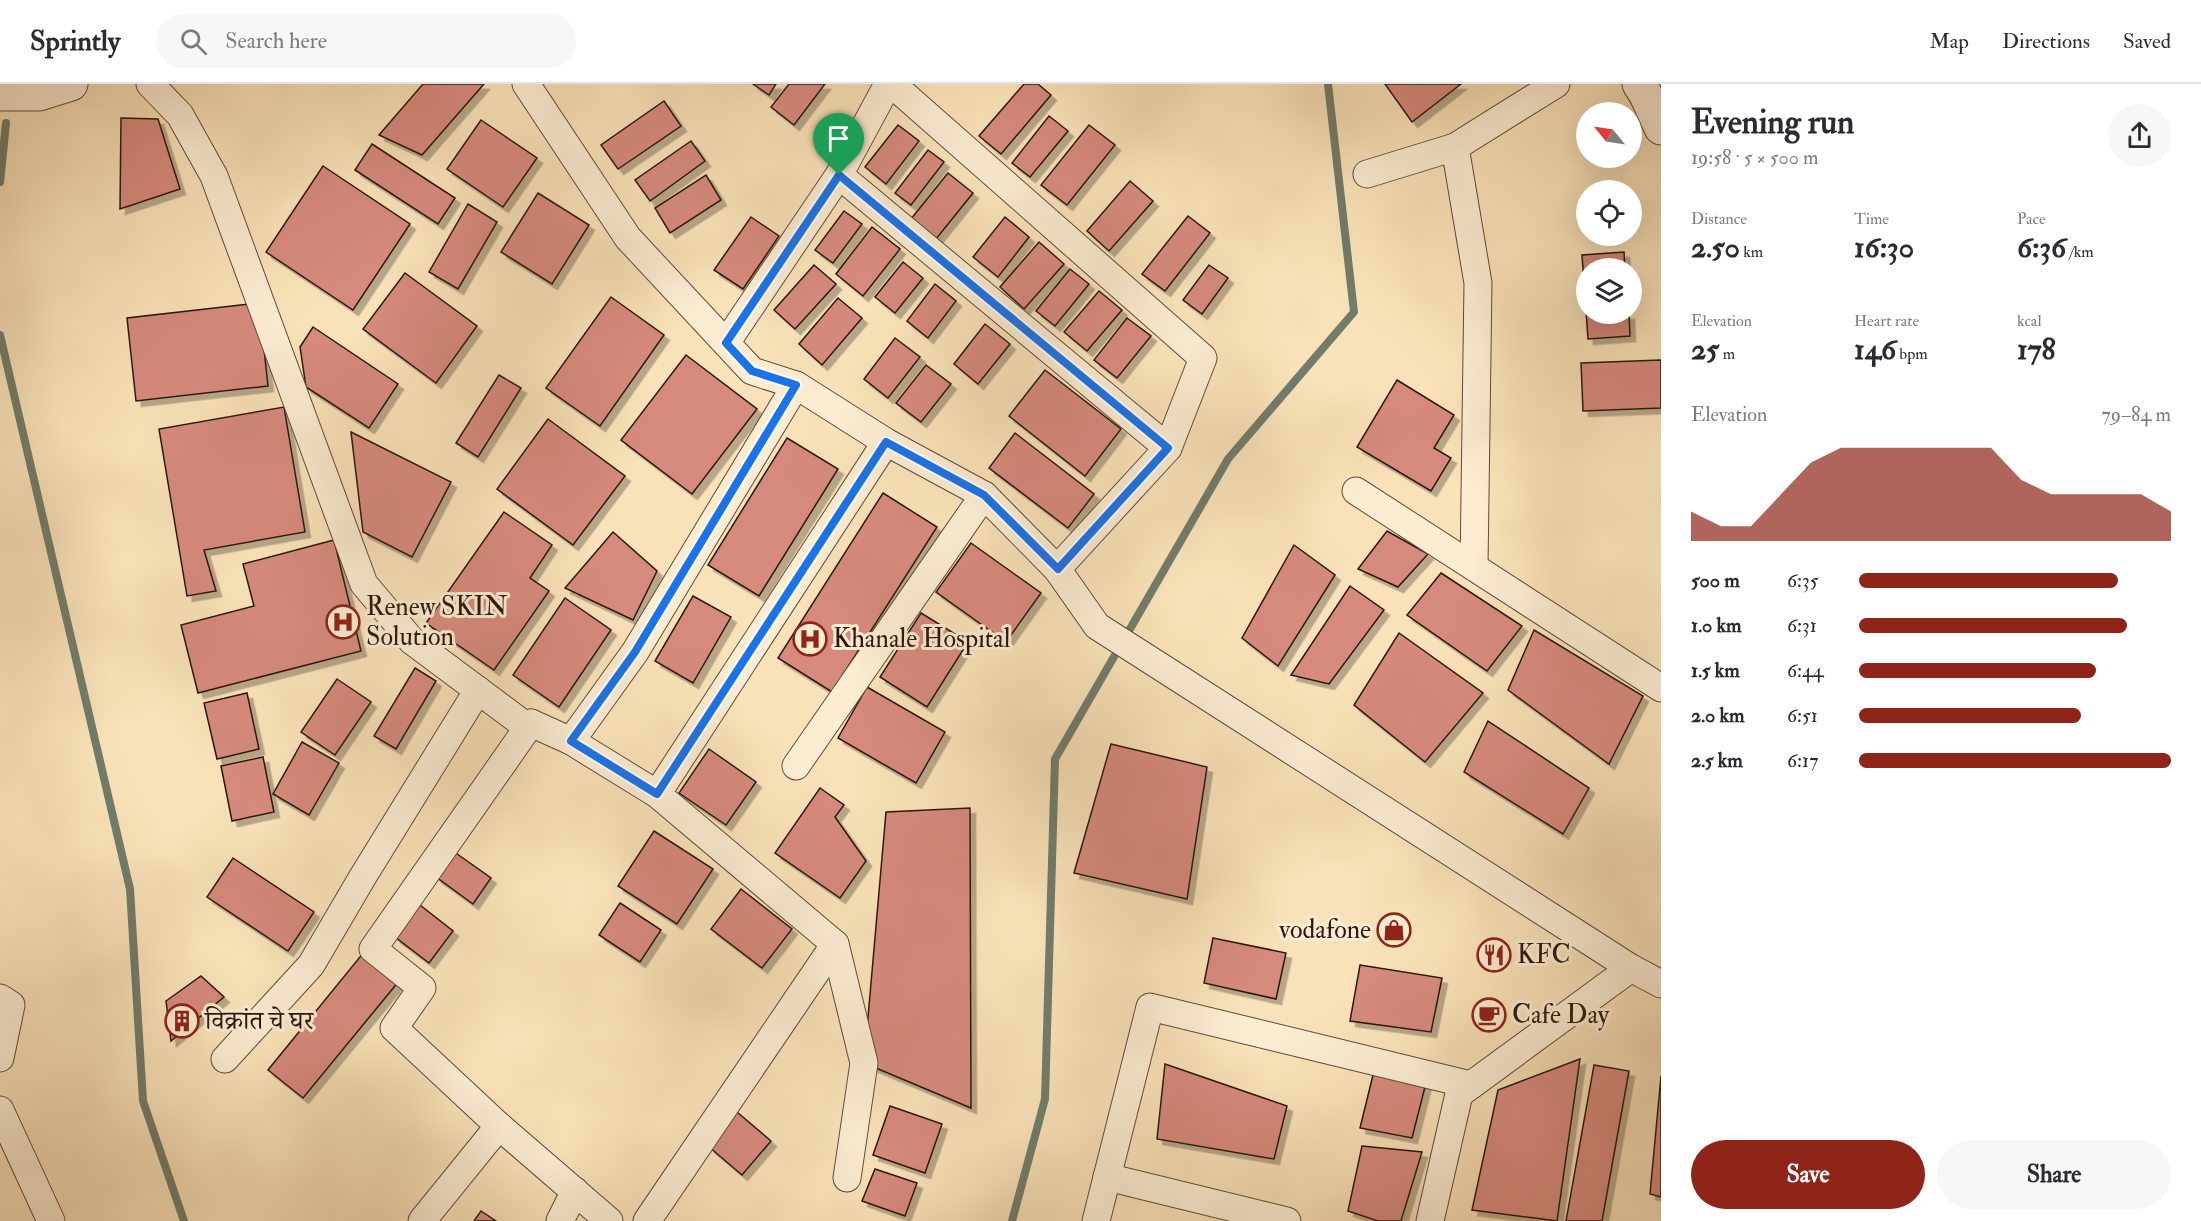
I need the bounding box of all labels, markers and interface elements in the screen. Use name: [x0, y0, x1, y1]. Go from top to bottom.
search box: [156, 14, 576, 68]
text: Sprintly: [30, 24, 120, 59]
icon: search: [177, 25, 210, 58]
text: Search here: [225, 27, 327, 55]
text: Map: [1929, 28, 1969, 55]
text: Directions: [2002, 28, 2090, 55]
text: Saved: [2123, 28, 2171, 55]
north arrow: [1576, 102, 1642, 168]
map controls: [1576, 102, 1642, 324]
text: Evening run: [1691, 102, 1854, 143]
button: share: [2108, 104, 2171, 167]
pin: [813, 113, 864, 175]
icon: arrive: [822, 122, 855, 155]
text: 19:58 · 5 × 500 m: [1691, 145, 1819, 170]
button: locate: [1576, 180, 1642, 246]
text: Distance: [1691, 209, 1747, 229]
text: Time: [1854, 209, 1889, 229]
text: Pace: [2017, 209, 2046, 229]
text: 2.50: [1691, 229, 1740, 266]
text: 16:30: [1854, 229, 1914, 266]
text: 6:36: [2017, 229, 2066, 266]
text: km: [1740, 242, 1763, 262]
text: /km: [2066, 242, 2094, 262]
button: layers: [1576, 258, 1642, 324]
text: Elevation: [1691, 311, 1752, 331]
text: Heart rate: [1854, 311, 1919, 331]
text: kcal: [2017, 311, 2042, 331]
text: 25: [1691, 331, 1719, 368]
text: 146: [1854, 331, 1896, 368]
text: 178: [2017, 331, 2056, 368]
text: m: [1719, 344, 1735, 364]
text: bpm: [1896, 344, 1928, 364]
text: Elevation: [1691, 402, 1767, 427]
text: 79–84 m: [2102, 402, 2171, 427]
text: 500 m: [1691, 568, 1740, 593]
text: 6:35: [1787, 568, 1819, 593]
place label: Renew SKIN Solution: [366, 591, 508, 653]
hospital icon: Renew SKIN Solution: [325, 604, 361, 640]
text: 1.0 km: [1691, 613, 1742, 638]
text: 6:31: [1787, 613, 1817, 638]
hospital icon: Khanale Hospital: [792, 621, 828, 657]
place label: Khanale Hospital: [833, 623, 1011, 656]
text: 1.5 km: [1691, 658, 1740, 683]
text: 6:44: [1787, 658, 1824, 683]
text: 2.0 km: [1691, 703, 1745, 728]
text: 6:51: [1787, 703, 1818, 728]
text: 2.5 km: [1691, 748, 1743, 773]
text: 6:17: [1787, 748, 1818, 773]
shop icon: vodafone: [1376, 912, 1412, 948]
place label: vodafone: [1278, 914, 1371, 946]
restaurant icon: KFC: [1476, 937, 1512, 973]
place label: KFC: [1517, 939, 1571, 971]
cafe icon: Cafe Day: [1471, 997, 1507, 1033]
place label: Cafe Day: [1512, 999, 1610, 1031]
building icon: विक्रांत चे घर: [164, 1003, 200, 1039]
place label: विक्रांत चे घर: [203, 1005, 315, 1037]
button: Save: [1691, 1140, 1925, 1209]
button: Share: [1937, 1140, 2171, 1209]

